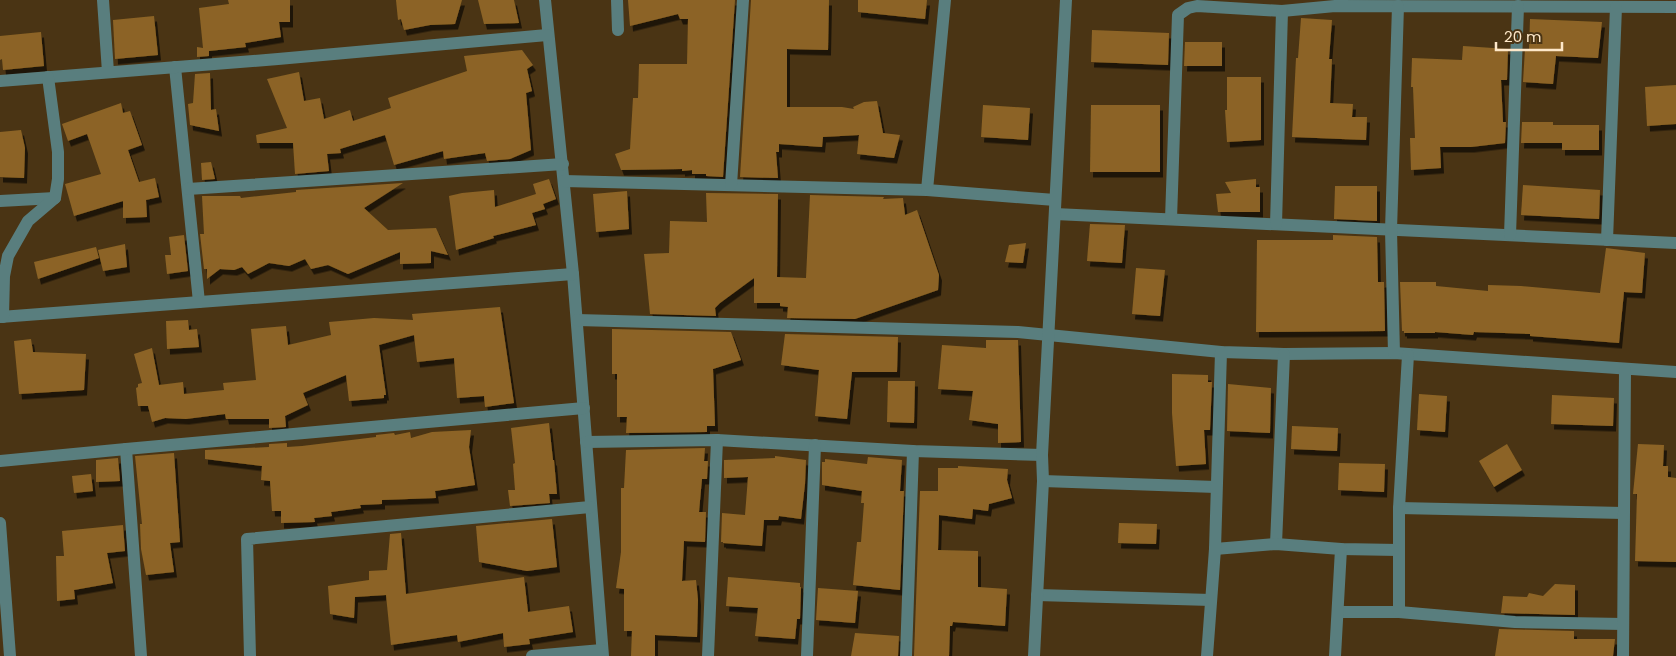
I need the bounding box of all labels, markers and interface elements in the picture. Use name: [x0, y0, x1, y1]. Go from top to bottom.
scale bar: [1496, 20, 1562, 52]
text: 20 m: [1504, 26, 1542, 47]

